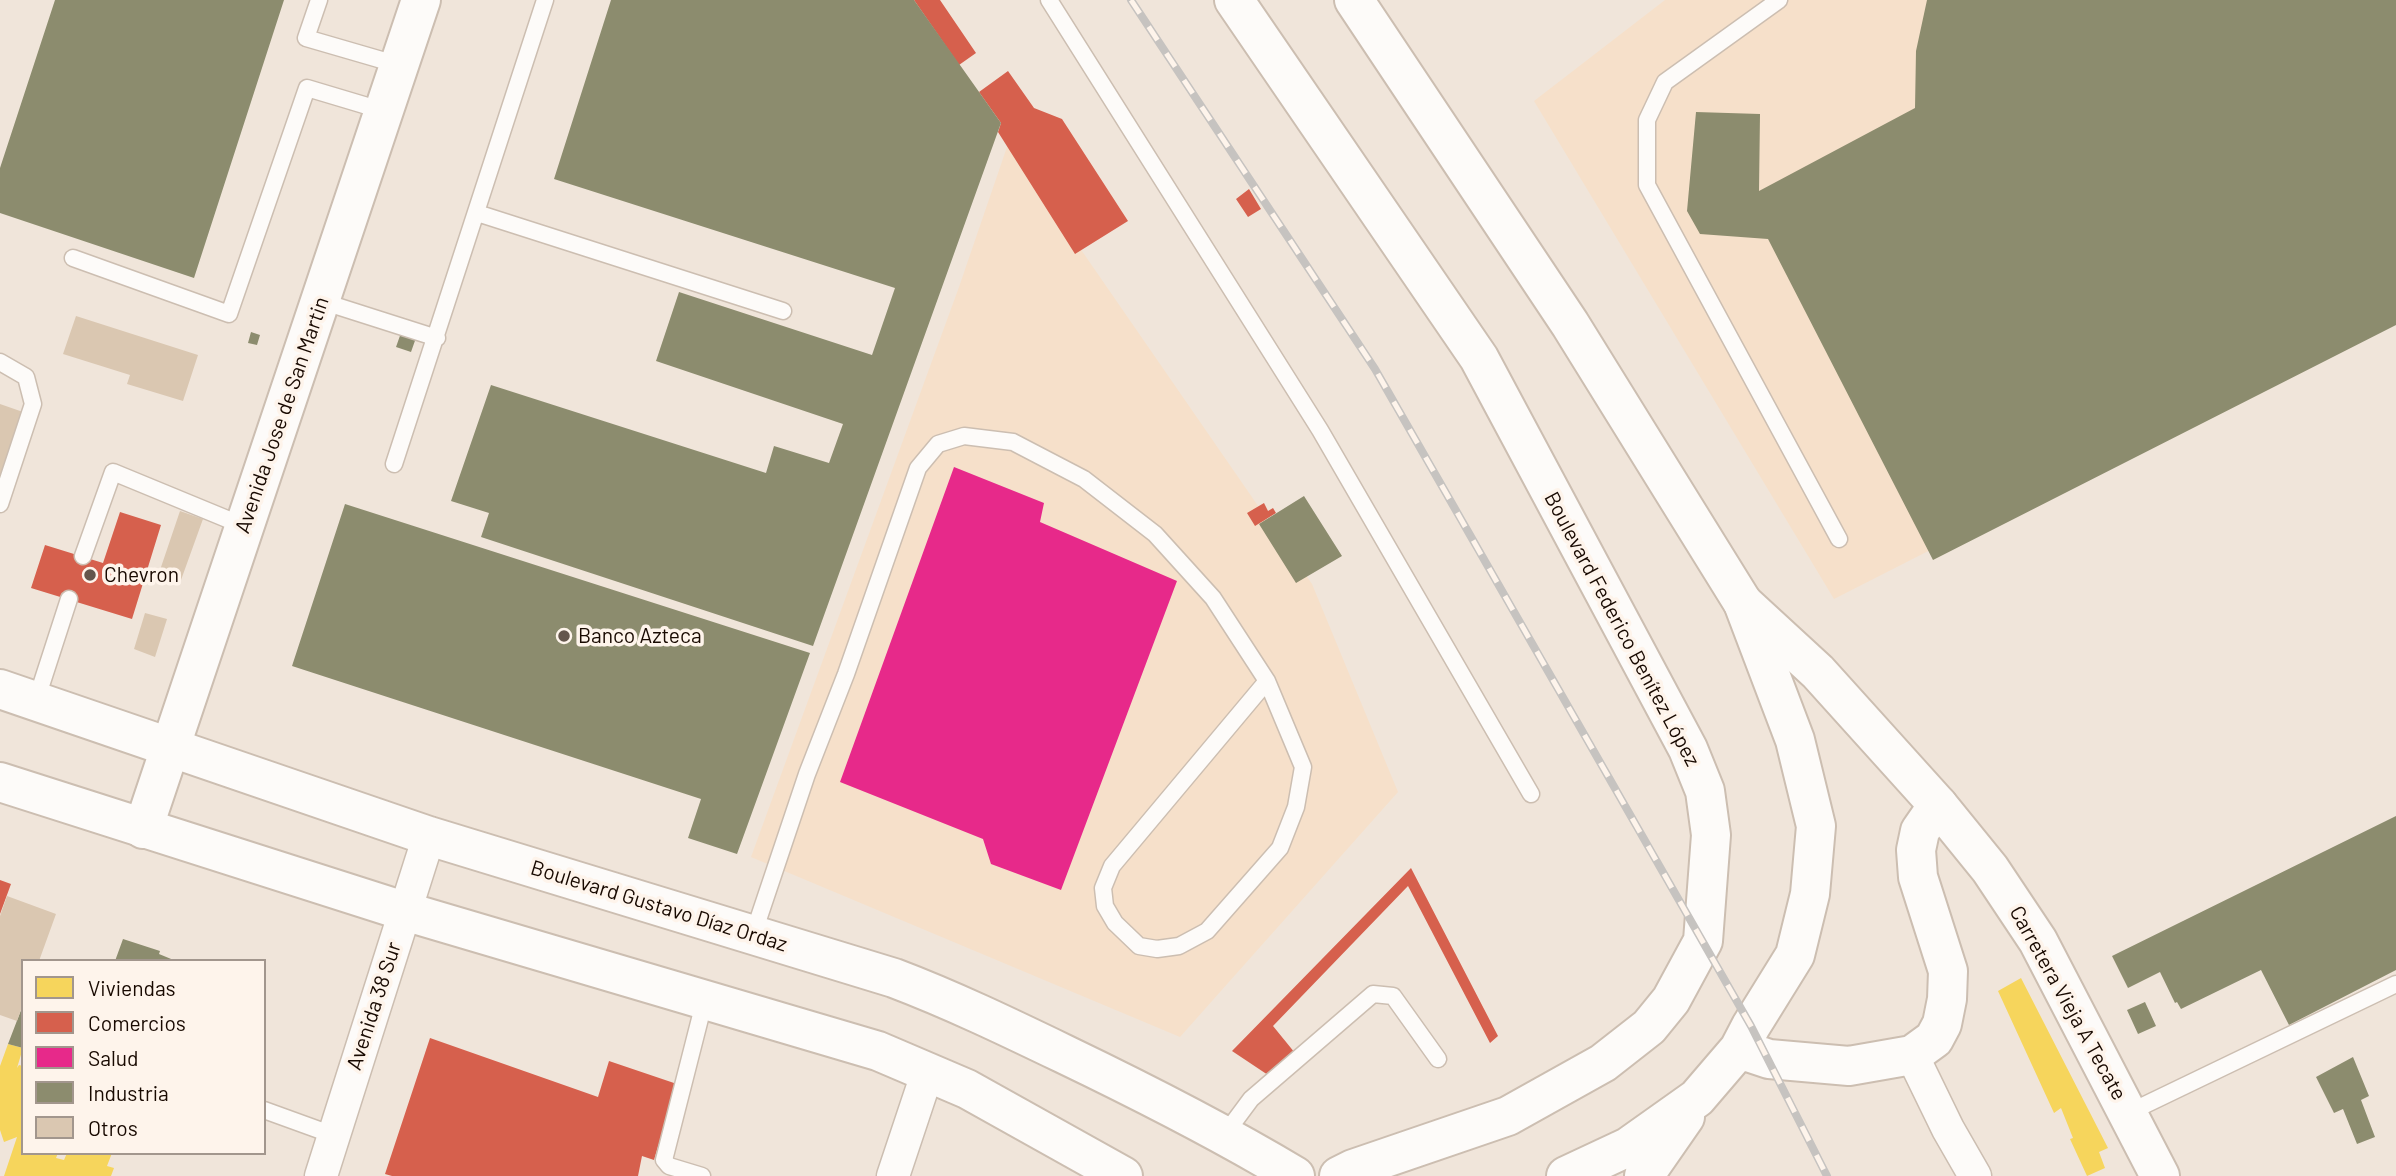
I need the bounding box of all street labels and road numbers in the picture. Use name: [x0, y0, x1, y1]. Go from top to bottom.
street label: Avenida Jose de San Martin: [230, 293, 334, 537]
street label: Boulevard Federico Benítez López: [1539, 488, 1705, 770]
street label: Boulevard Gustavo Díaz Ordaz: [528, 855, 790, 957]
street label: Carretera Vieja A Tecate: [2004, 901, 2132, 1105]
street label: Avenida 38 Sur: [341, 939, 407, 1073]

